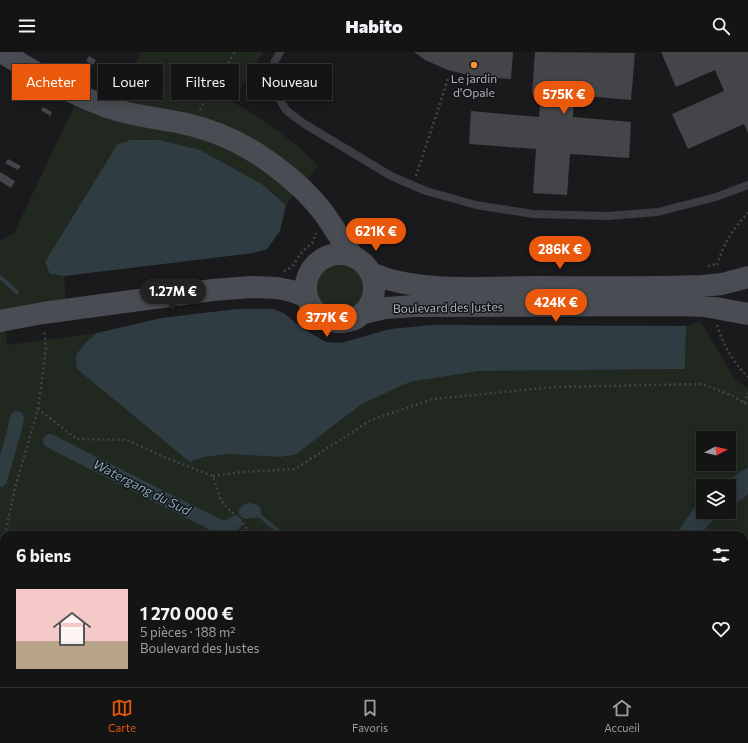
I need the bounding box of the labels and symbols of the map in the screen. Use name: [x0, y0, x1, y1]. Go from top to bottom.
marker: Le jardin d'Opale: [469, 60, 479, 70]
place label: Le jardin d'Opale: [451, 71, 497, 99]
pin: 575K €: [531, 81, 597, 115]
pin: 621K €: [343, 218, 409, 252]
pin: 286K €: [527, 236, 593, 270]
pin: 1.27M €: [136, 278, 210, 312]
pin: 424K €: [523, 289, 589, 323]
street label: Boulevard des Justes: [393, 299, 503, 316]
pin: 377K €: [294, 304, 360, 338]
north arrow: [696, 431, 736, 471]
water label: Watergang du Sud: [91, 456, 194, 519]

